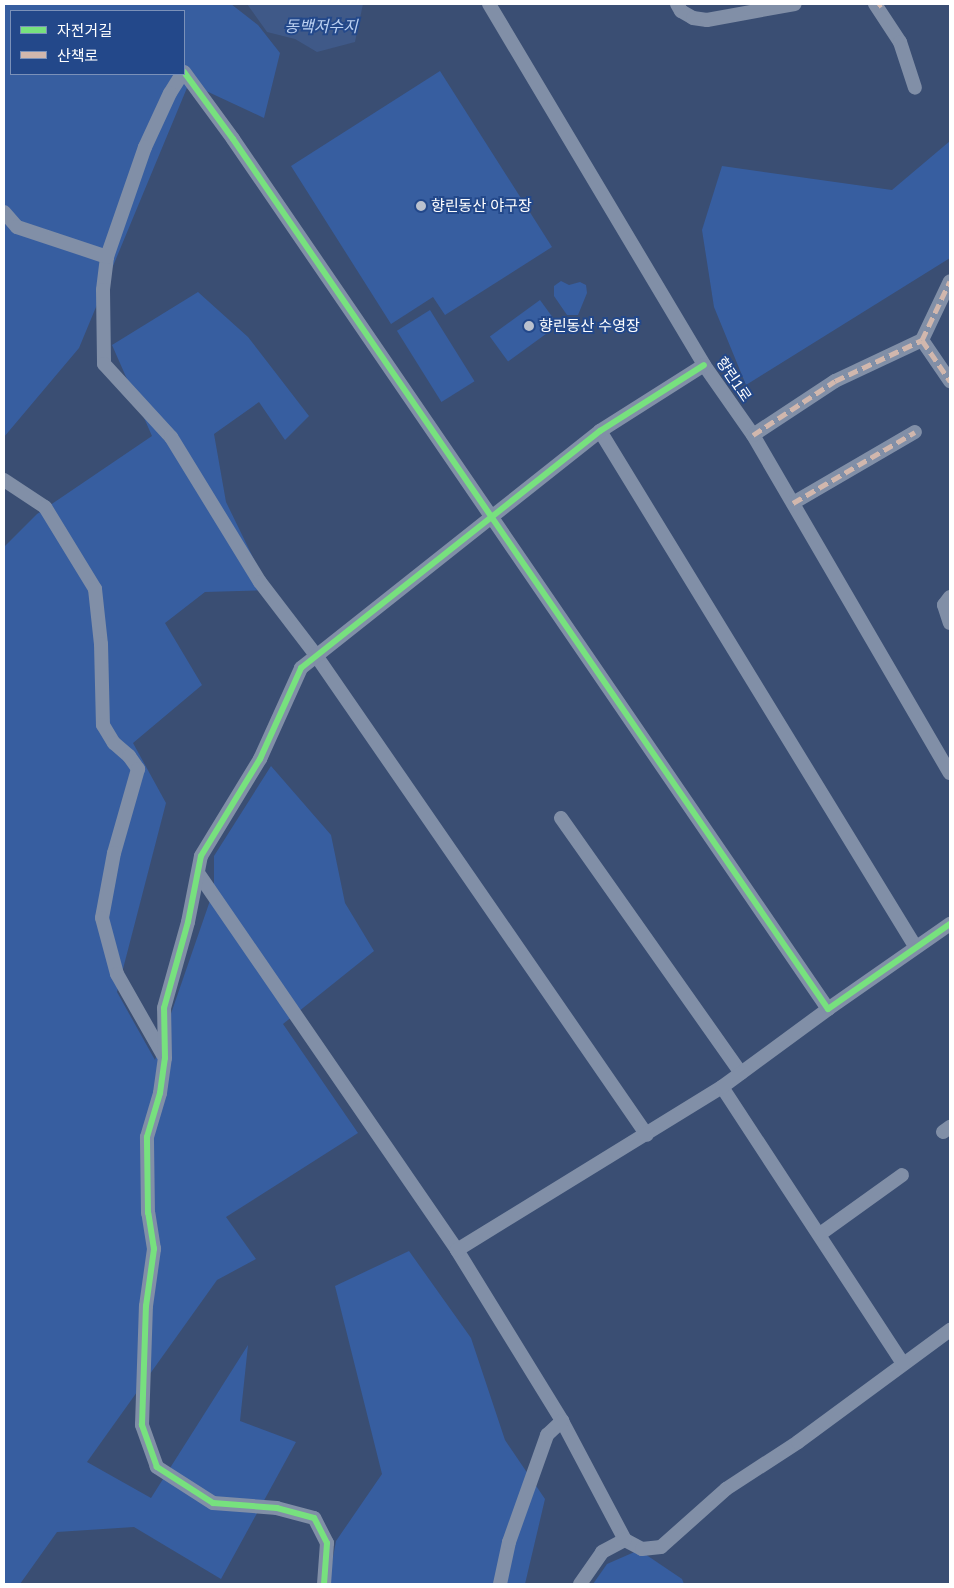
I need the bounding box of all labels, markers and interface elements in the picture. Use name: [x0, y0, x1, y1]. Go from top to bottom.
legend: [10, 10, 185, 75]
water label: 동백저수지: [284, 17, 358, 37]
text: 자전거길: [57, 22, 112, 39]
text: 산책로: [57, 47, 98, 64]
place label: 향린동산 야구장: [431, 197, 532, 215]
marker: 향린동산 야구장: [415, 200, 427, 212]
place label: 향린동산 수영장: [539, 317, 640, 335]
marker: 향린동산 수영장: [523, 320, 535, 332]
street label: 향린1로: [713, 353, 755, 405]

